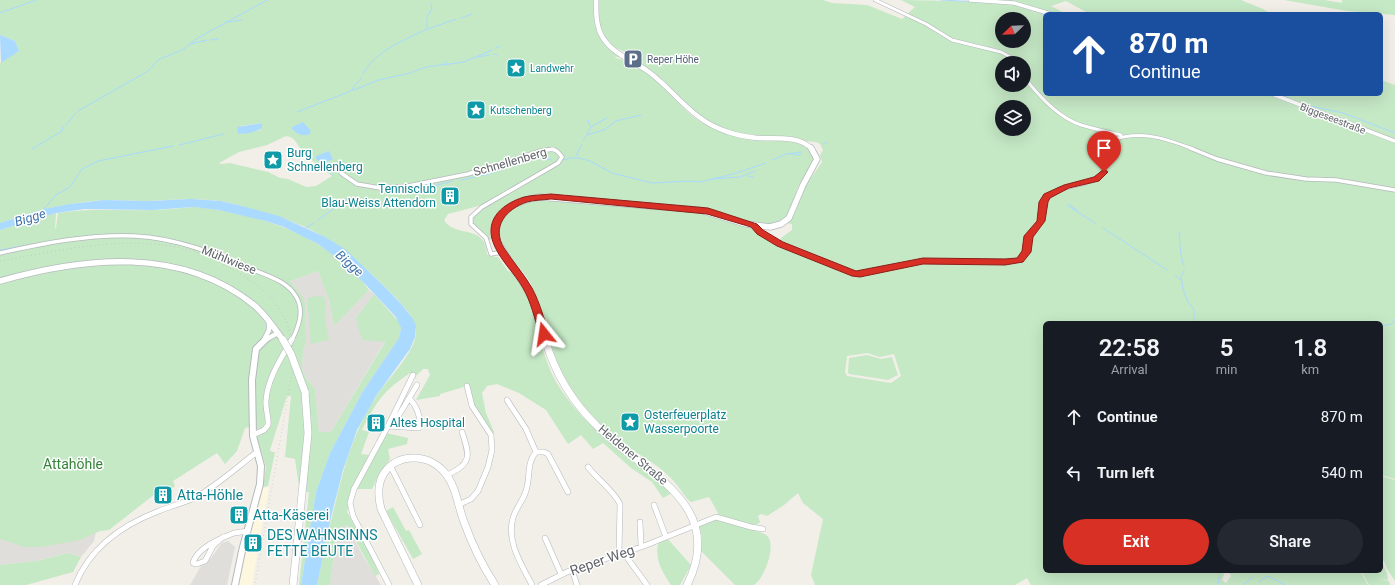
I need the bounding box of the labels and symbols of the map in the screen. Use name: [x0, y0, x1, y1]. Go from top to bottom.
north arrow: [995, 12, 1031, 48]
parking icon: Reper Höhe: [622, 48, 644, 70]
place label: Reper Höhe: [647, 54, 699, 65]
place icon: Landwehr: [505, 57, 527, 79]
place label: Landwehr: [530, 63, 574, 74]
place icon: Kutschenberg: [465, 99, 487, 121]
street label: Biggeseestraße: [1299, 101, 1367, 136]
place label: Kutschenberg: [490, 105, 552, 116]
pin: [1087, 131, 1121, 172]
street label: Schnellenberg: [472, 145, 548, 179]
place label: Burg Schnellenberg: [287, 146, 363, 174]
place icon: Burg Schnellenberg: [262, 149, 284, 171]
place label: Tennisclub Blau-Weiss Attendorn: [321, 182, 436, 210]
building icon: Tennisclub Blau-Weiss Attendorn: [439, 185, 461, 207]
water label: Bigge: [13, 206, 48, 229]
street label: Mühlwiese: [200, 243, 258, 277]
water label: Bigge: [333, 247, 367, 280]
position arrow: [523, 313, 565, 355]
place label: Osterfeuerplatz Wasserpoorte: [644, 408, 726, 436]
place icon: Osterfeuerplatz Wasserpoorte: [619, 411, 641, 433]
building icon: Altes Hospital: [365, 412, 387, 434]
place label: Altes Hospital: [390, 416, 465, 430]
street label: Heldener Straße: [596, 422, 670, 488]
park label: Attahöhle: [43, 456, 103, 472]
building icon: Atta-Höhle: [152, 484, 174, 506]
place label: Atta-Höhle: [177, 487, 243, 503]
building icon: Atta-Käserei: [228, 504, 250, 526]
place label: Atta-Käserei: [253, 507, 329, 523]
place label: DES WAHNSINNS FETTE BEUTE: [267, 527, 378, 559]
building icon: DES WAHNSINNS FETTE BEUTE: [242, 532, 264, 554]
street label: Reper Weg: [568, 542, 636, 578]

